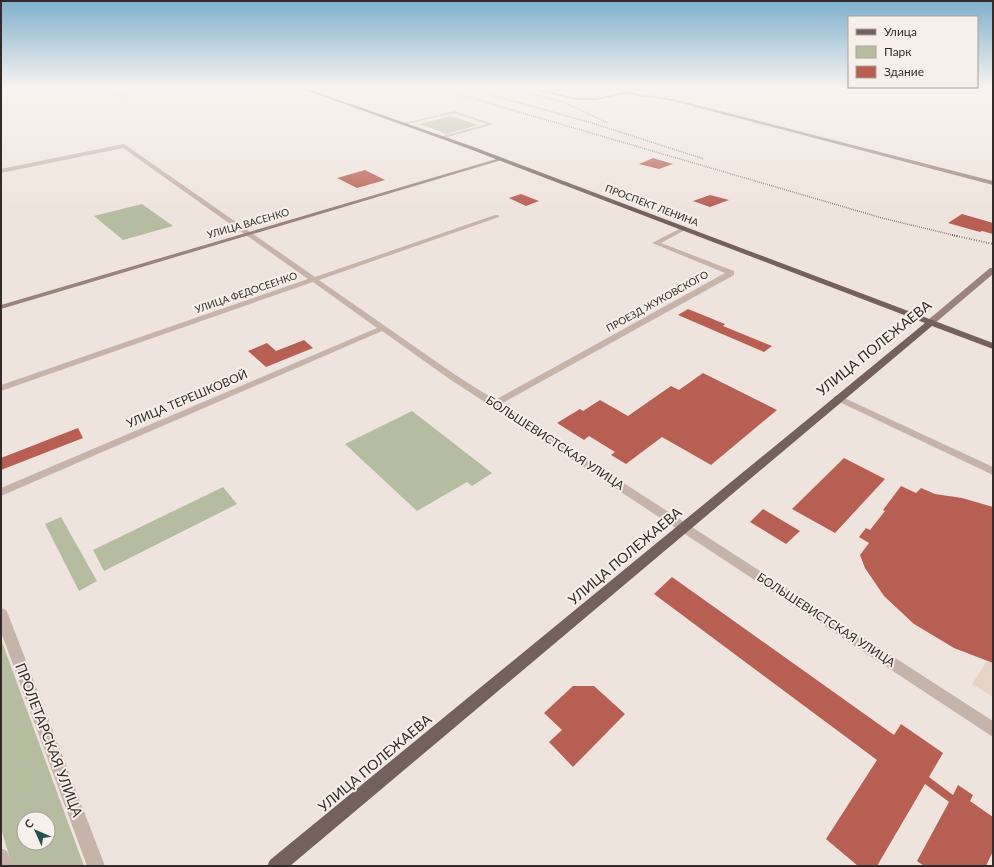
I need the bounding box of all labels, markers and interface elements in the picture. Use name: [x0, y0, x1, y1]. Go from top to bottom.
legend: [848, 16, 978, 88]
text: Улица: [884, 24, 917, 39]
text: Парк: [884, 44, 912, 59]
text: Здание: [884, 64, 924, 79]
street label: ПРОСПЕКТ ЛЕНИНА: [604, 182, 701, 228]
street label: УЛИЦА ВАСЕНКО: [205, 206, 291, 240]
street label: ПРОЕЗД ЖУКОВСКОГО: [604, 268, 710, 334]
street label: УЛИЦА ФЕДОСЕЕНКО: [193, 269, 299, 315]
street label: УЛИЦА ПОЛЕЖАЕВА: [813, 296, 935, 399]
street label: УЛИЦА ТЕРЕШКОВОЙ: [124, 366, 250, 431]
street label: БОЛЬШЕВИСТСКАЯ УЛИЦА: [483, 392, 628, 493]
street label: УЛИЦА ПОЛЕЖАЕВА: [565, 503, 685, 608]
street label: БОЛЬШЕВИСТСКАЯ УЛИЦА: [754, 569, 899, 670]
street label: ПРОЛЕТАРСКАЯ УЛИЦА: [12, 661, 87, 820]
street label: УЛИЦА ПОЛЕЖАЕВА: [315, 710, 435, 815]
north arrow: [16, 811, 56, 851]
text: С: [21, 816, 36, 831]

